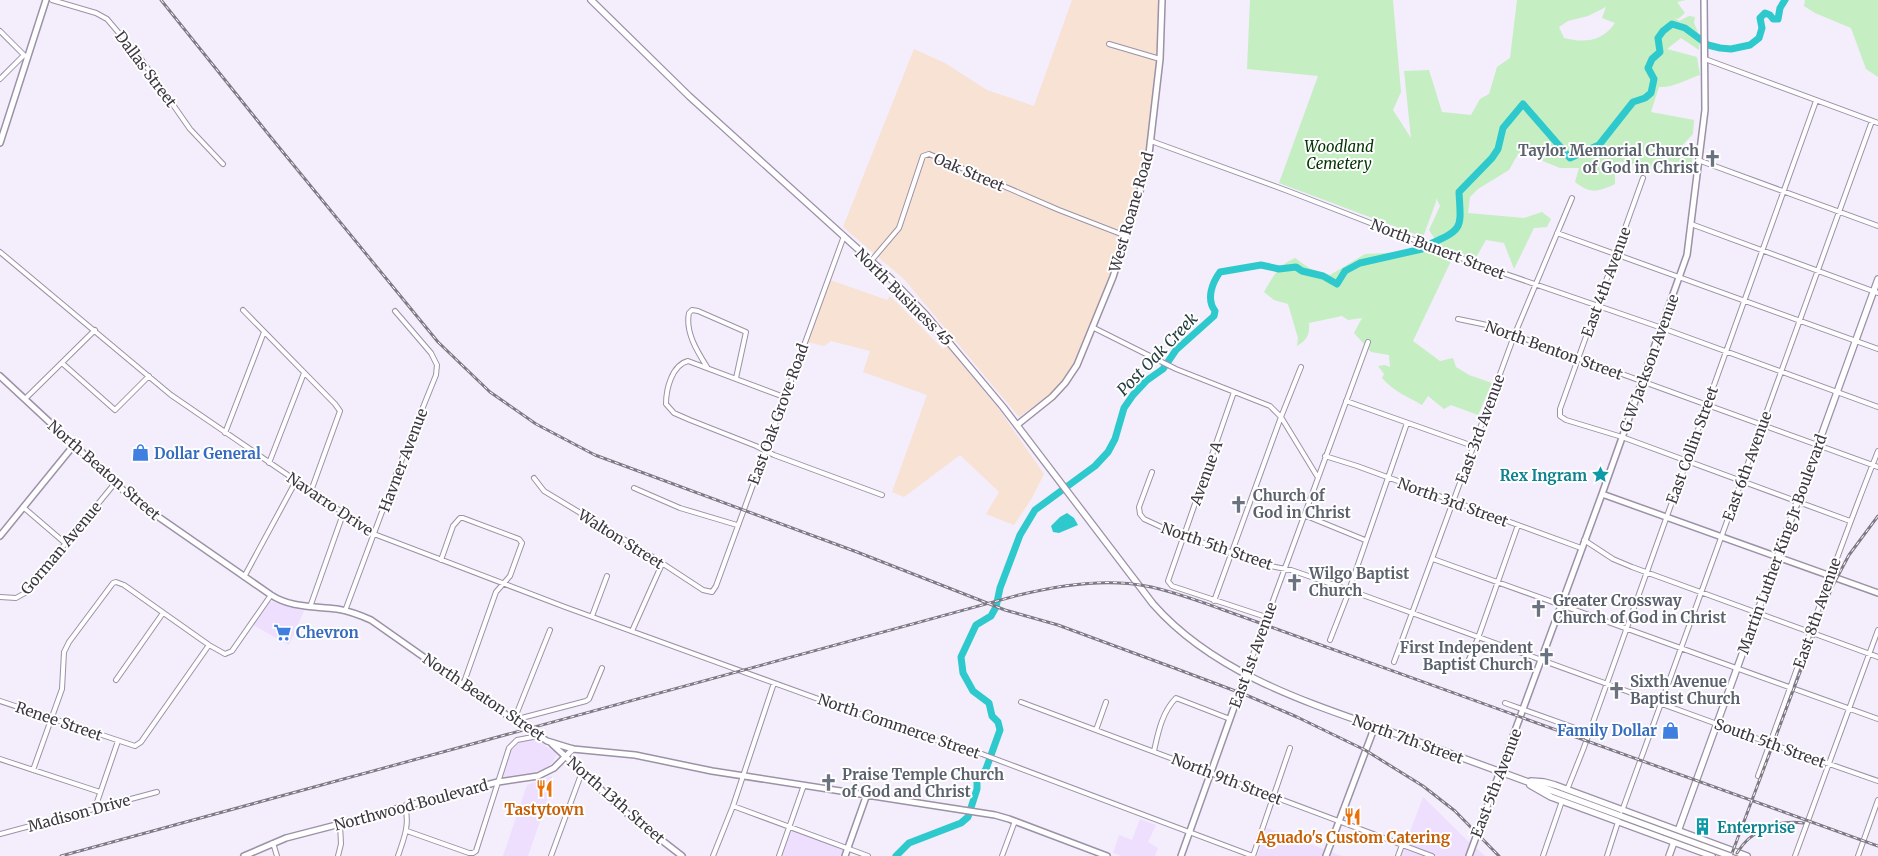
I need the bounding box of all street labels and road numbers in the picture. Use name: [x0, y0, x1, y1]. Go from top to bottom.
street label: Dallas Street: [111, 27, 181, 111]
street label: Oak Street: [931, 149, 1007, 195]
street label: West Roane Road: [1104, 150, 1157, 275]
street label: North Bunert Street: [1368, 215, 1508, 283]
street label: East 4th Avenue: [1577, 224, 1635, 340]
street label: North Business 45: [851, 244, 957, 350]
street label: G W Jackson Avenue: [1615, 291, 1683, 435]
street label: North Benton Street: [1483, 316, 1625, 384]
street label: East Oak Grove Road: [744, 341, 812, 487]
street label: East 3rd Avenue: [1451, 372, 1509, 486]
street label: East Collin Street: [1662, 384, 1722, 506]
street label: Havner Avenue: [375, 405, 431, 514]
street label: East 6th Avenue: [1718, 408, 1776, 524]
street label: North Beaton Street: [44, 416, 164, 524]
street label: Martin Luther King Jr Boulevard: [1733, 432, 1831, 656]
street label: Avenue A: [1185, 438, 1226, 509]
street label: Navarro Drive: [283, 468, 377, 540]
street label: North 3rd Street: [1395, 473, 1511, 531]
street label: Gorman Avenue: [17, 497, 106, 598]
street label: Walton Street: [574, 505, 668, 573]
street label: North 5th Street: [1159, 518, 1275, 574]
street label: East 8th Avenue: [1789, 555, 1845, 671]
street label: East 1st Avenue: [1225, 599, 1281, 710]
street label: North Beaton Street: [419, 649, 549, 745]
street label: North Commerce Street: [815, 689, 983, 763]
street label: Renee Street: [13, 697, 105, 745]
street label: North 7th Street: [1350, 710, 1466, 768]
street label: South 5th Street: [1712, 714, 1828, 772]
street label: East 5th Avenue: [1467, 726, 1526, 840]
street label: North 9th Street: [1169, 749, 1285, 809]
street label: North 13th Street: [563, 752, 669, 848]
street label: Northwood Boulevard: [332, 775, 490, 835]
street label: Madison Drive: [26, 790, 133, 836]

